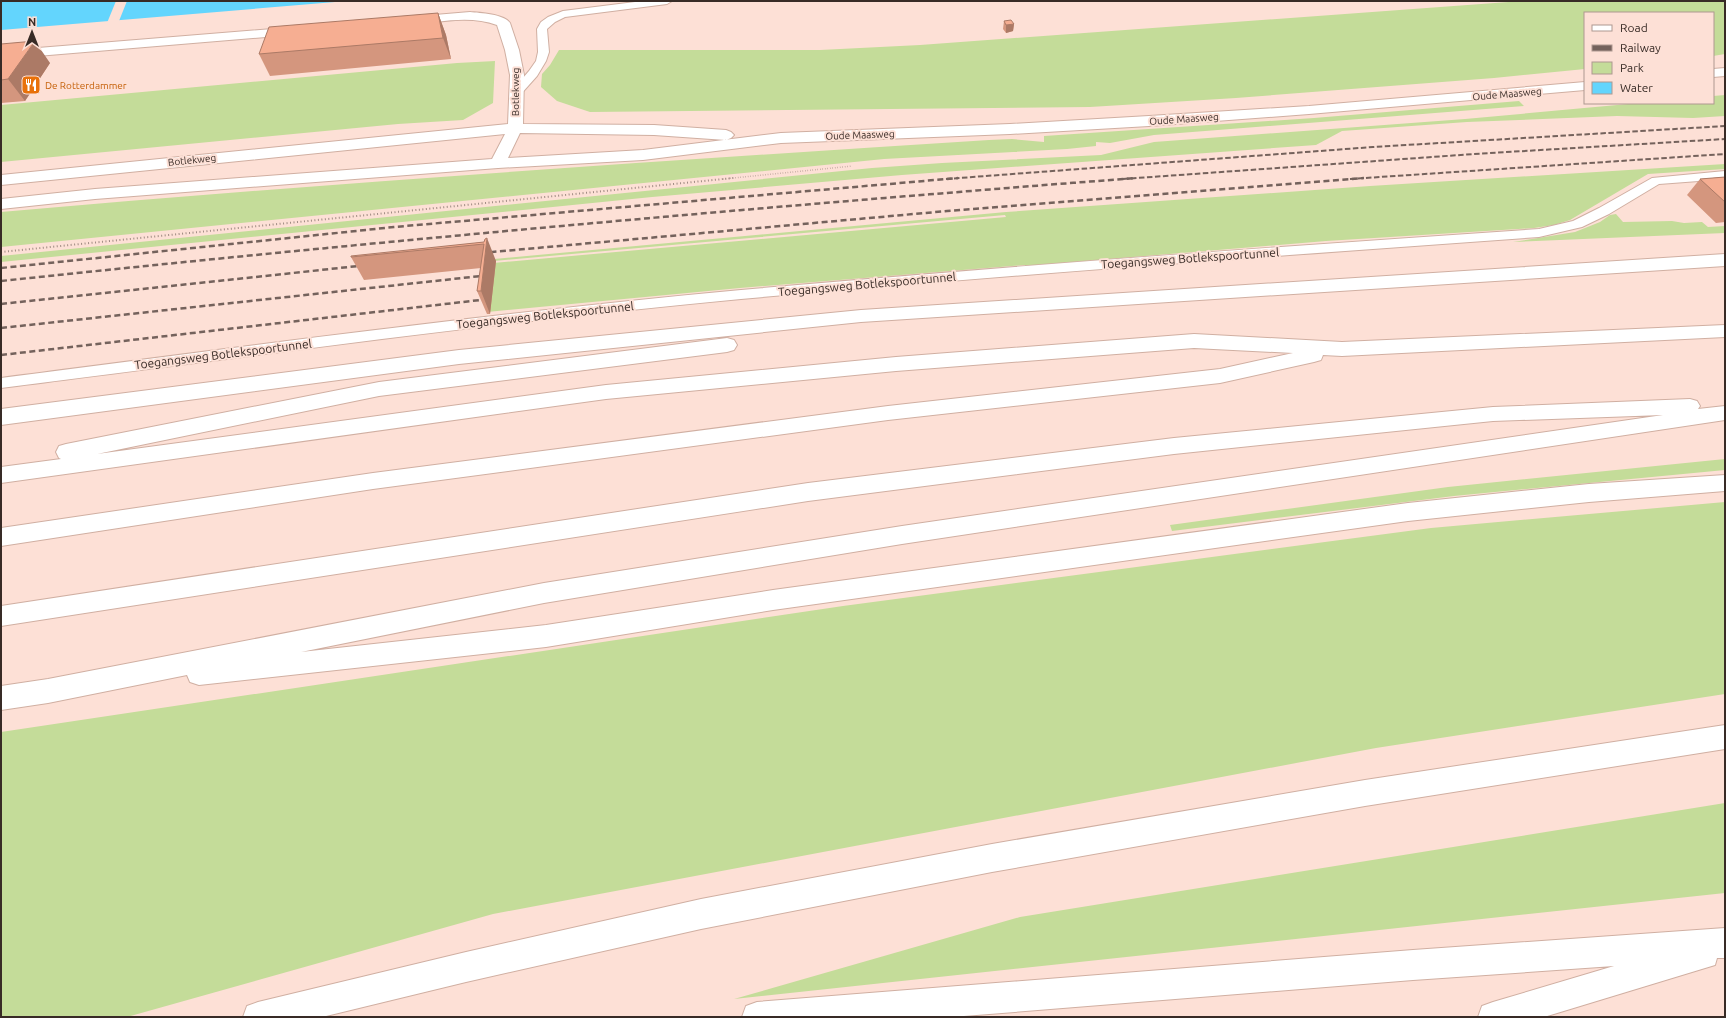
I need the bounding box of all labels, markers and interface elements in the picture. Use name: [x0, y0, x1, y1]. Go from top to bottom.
north arrow: [12, 12, 52, 52]
legend: [1584, 12, 1714, 104]
text: N: [28, 16, 36, 28]
text: Road: [1620, 21, 1648, 34]
text: Railway: [1620, 41, 1661, 54]
text: Park: [1620, 61, 1644, 74]
street label: Botlekweg: [510, 68, 521, 116]
restaurant icon: De Rotterdammer: [20, 74, 42, 96]
place label: De Rotterdammer: [45, 80, 127, 91]
text: Water: [1620, 81, 1653, 94]
street label: Oude Maasweg: [1472, 85, 1542, 103]
street label: Oude Maasweg: [1149, 111, 1219, 127]
street label: Oude Maasweg: [825, 128, 895, 142]
street label: Botlekweg: [167, 152, 217, 168]
street label: Toegangsweg Botlekspoortunnel: [1101, 245, 1279, 271]
street label: Toegangsweg Botlekspoortunnel: [778, 270, 956, 298]
street label: Toegangsweg Botlekspoortunnel: [456, 299, 634, 331]
street label: Toegangsweg Botlekspoortunnel: [134, 337, 312, 371]

